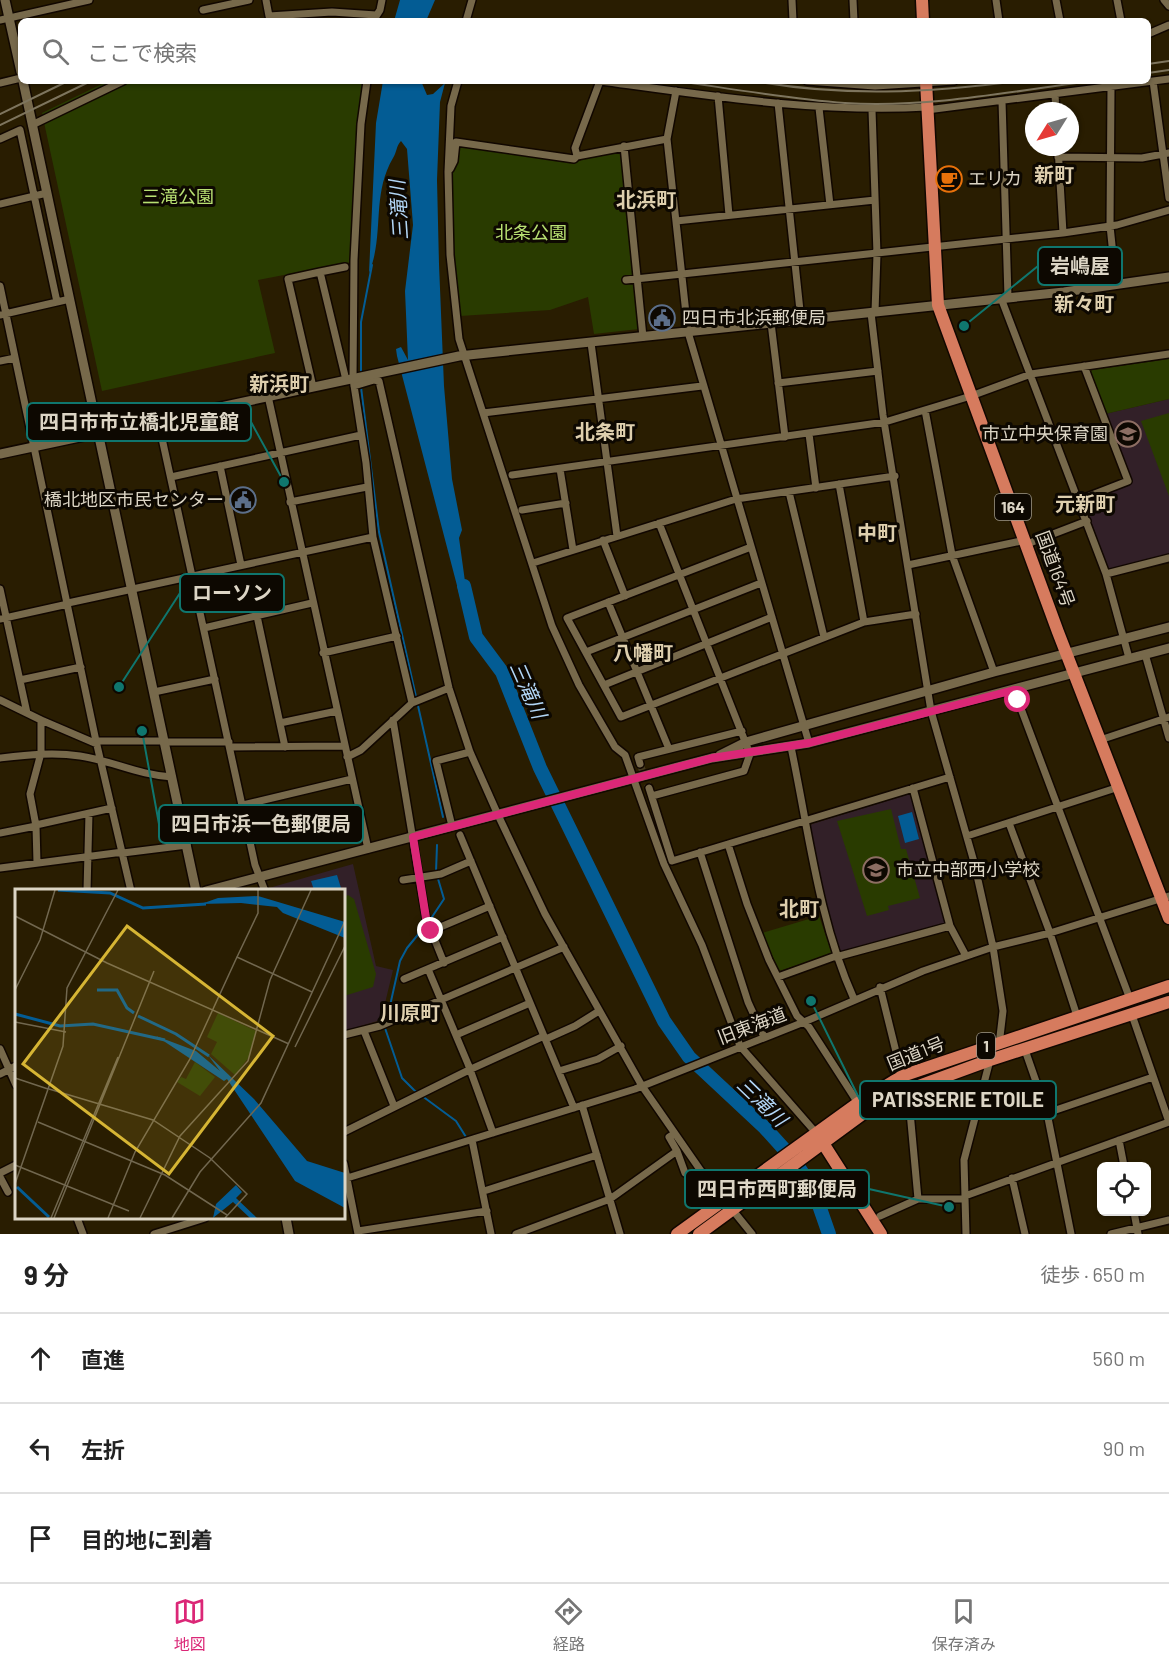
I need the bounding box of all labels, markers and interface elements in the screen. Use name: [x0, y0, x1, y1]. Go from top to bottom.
search box: [18, 18, 1151, 84]
icon: search: [39, 35, 72, 68]
text: ここで検索: [87, 39, 197, 65]
north arrow: [1025, 102, 1079, 156]
district label: 新町: [1034, 162, 1074, 186]
cafe icon: エリカ: [934, 164, 964, 194]
place label: エリカ: [968, 167, 1022, 189]
water label: 三滝川: [384, 177, 412, 241]
park label: 三滝公園: [142, 185, 214, 207]
district label: 北浜町: [616, 187, 676, 211]
park label: 北条公園: [495, 221, 567, 243]
callout: 岩嶋屋: [1038, 247, 1122, 285]
text: 岩嶋屋: [1050, 253, 1110, 277]
district label: 新々町: [1054, 291, 1114, 315]
public building icon: 四日市北浜郵便局: [647, 303, 677, 333]
place label: 四日市北浜郵便局: [682, 306, 826, 328]
district label: 新浜町: [249, 371, 309, 395]
callout: 四日市市立橋北児童館: [27, 403, 251, 441]
text: 四日市市立橋北児童館: [39, 409, 239, 433]
district label: 北条町: [575, 419, 635, 443]
school or university icon: 市立中央保育園: [1113, 419, 1143, 449]
place label: 市立中央保育園: [982, 422, 1108, 444]
public building icon: 橋北地区市民センター: [228, 485, 258, 515]
place label: 橋北地区市民センター: [44, 488, 224, 510]
district label: 元新町: [1055, 491, 1115, 515]
road number: 164: [995, 494, 1031, 520]
district label: 中町: [857, 520, 897, 544]
street label: 国道164号: [1032, 528, 1080, 610]
callout: ローソン: [180, 574, 284, 612]
text: ローソン: [192, 580, 272, 604]
district label: 八幡町: [613, 640, 673, 664]
water label: 三滝川: [506, 657, 553, 724]
route start: [1004, 686, 1030, 712]
callout: 四日市浜一色郵便局: [159, 805, 363, 843]
text: 四日市浜一色郵便局: [171, 811, 351, 835]
school or university icon: 市立中部西小学校: [861, 855, 891, 885]
place label: 市立中部西小学校: [896, 858, 1040, 880]
inset map: [15, 889, 345, 1219]
district label: 北町: [779, 896, 819, 920]
route end: [417, 917, 443, 943]
district label: 川原町: [380, 1000, 440, 1024]
street label: 旧東海道: [714, 1002, 789, 1048]
street label: 国道1号: [884, 1032, 948, 1075]
road number: 1: [977, 1033, 995, 1059]
water label: 三滝川: [733, 1072, 794, 1132]
callout: PATISSERIE ETOILE: [860, 1081, 1056, 1119]
text: PATISSERIE ETOILE: [872, 1087, 1044, 1111]
map controls: [1097, 1162, 1151, 1216]
button: locate: [1097, 1162, 1151, 1216]
callout: 四日市西町郵便局: [685, 1170, 869, 1208]
text: 四日市西町郵便局: [697, 1176, 857, 1200]
text: 9 分: [24, 1259, 69, 1290]
text: 徒歩 · 650 m: [1040, 1262, 1145, 1286]
icon: ahead: [24, 1342, 57, 1375]
text: 直進: [81, 1346, 125, 1372]
text: 560 m: [1093, 1346, 1145, 1370]
icon: left: [24, 1432, 57, 1465]
text: 左折: [81, 1436, 125, 1462]
text: 90 m: [1103, 1436, 1145, 1460]
icon: arrive: [24, 1522, 57, 1555]
text: 目的地に到着: [81, 1526, 213, 1552]
tab: 地図: [173, 1595, 206, 1655]
tab: 経路: [552, 1595, 585, 1655]
tab: 保存済み: [932, 1595, 996, 1655]

